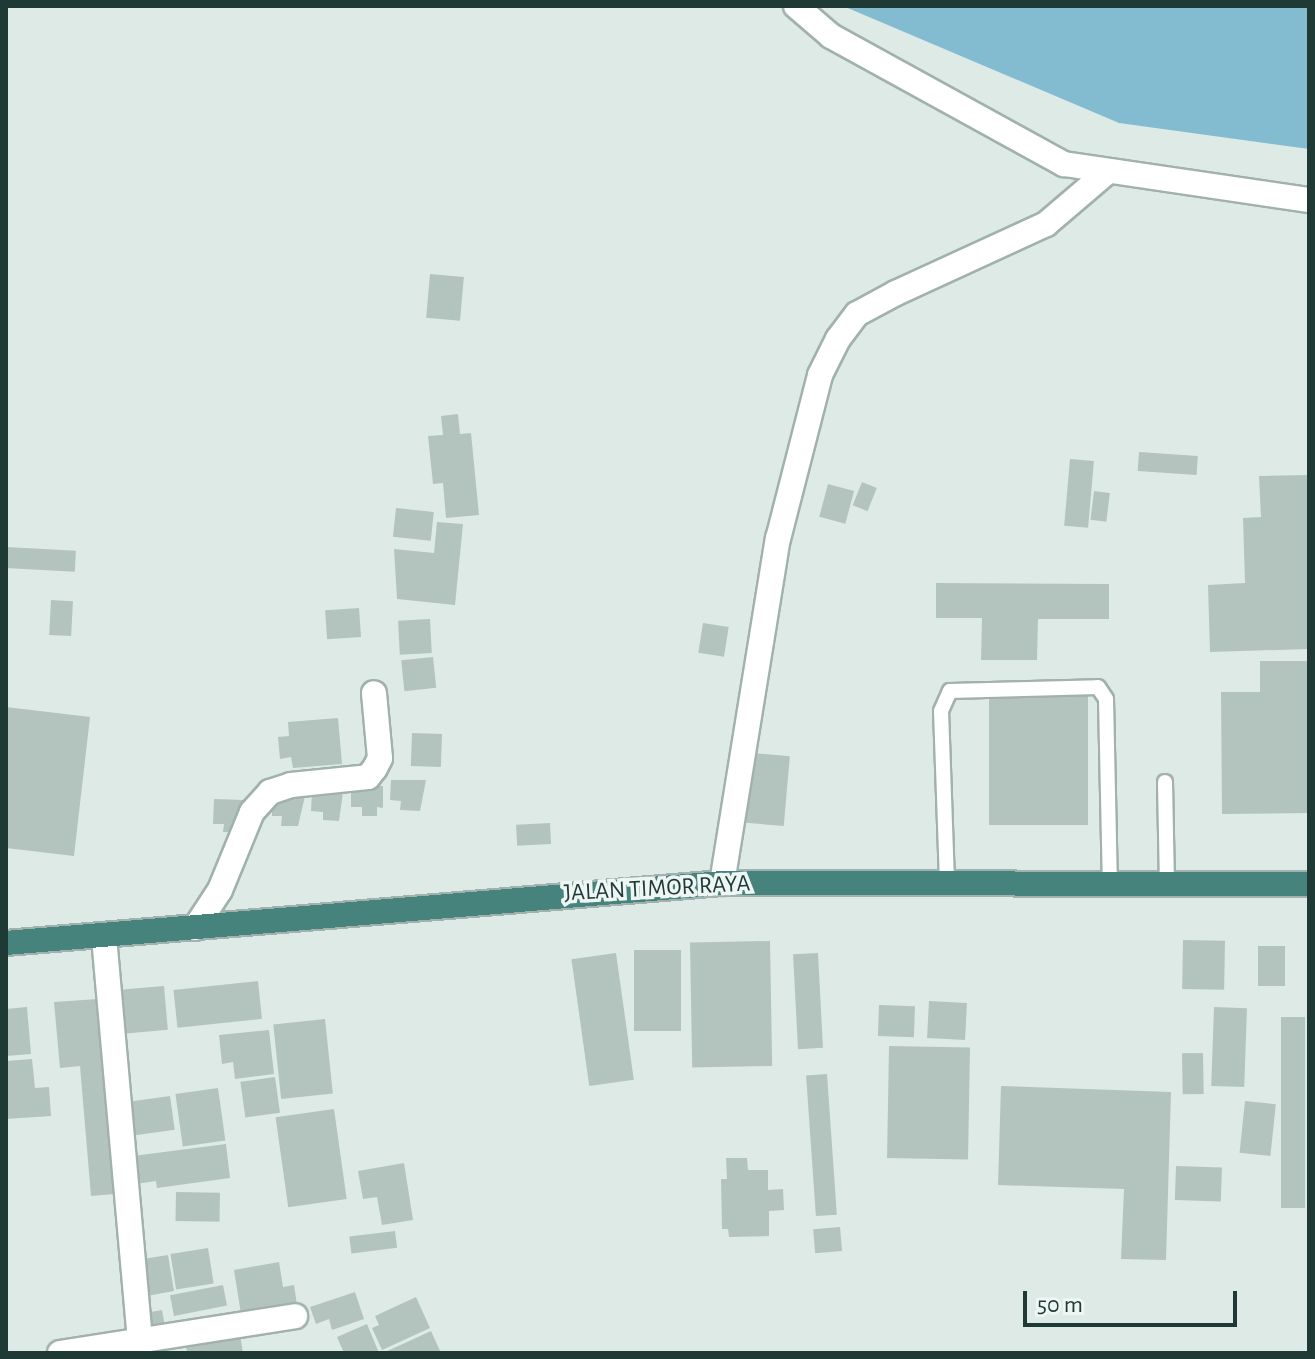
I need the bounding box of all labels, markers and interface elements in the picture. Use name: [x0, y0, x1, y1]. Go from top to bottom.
street label: JALAN TIMOR RAYA: [563, 870, 751, 908]
scale bar: [1027, 1275, 1241, 1325]
text: 50 m: [1037, 1293, 1083, 1317]

